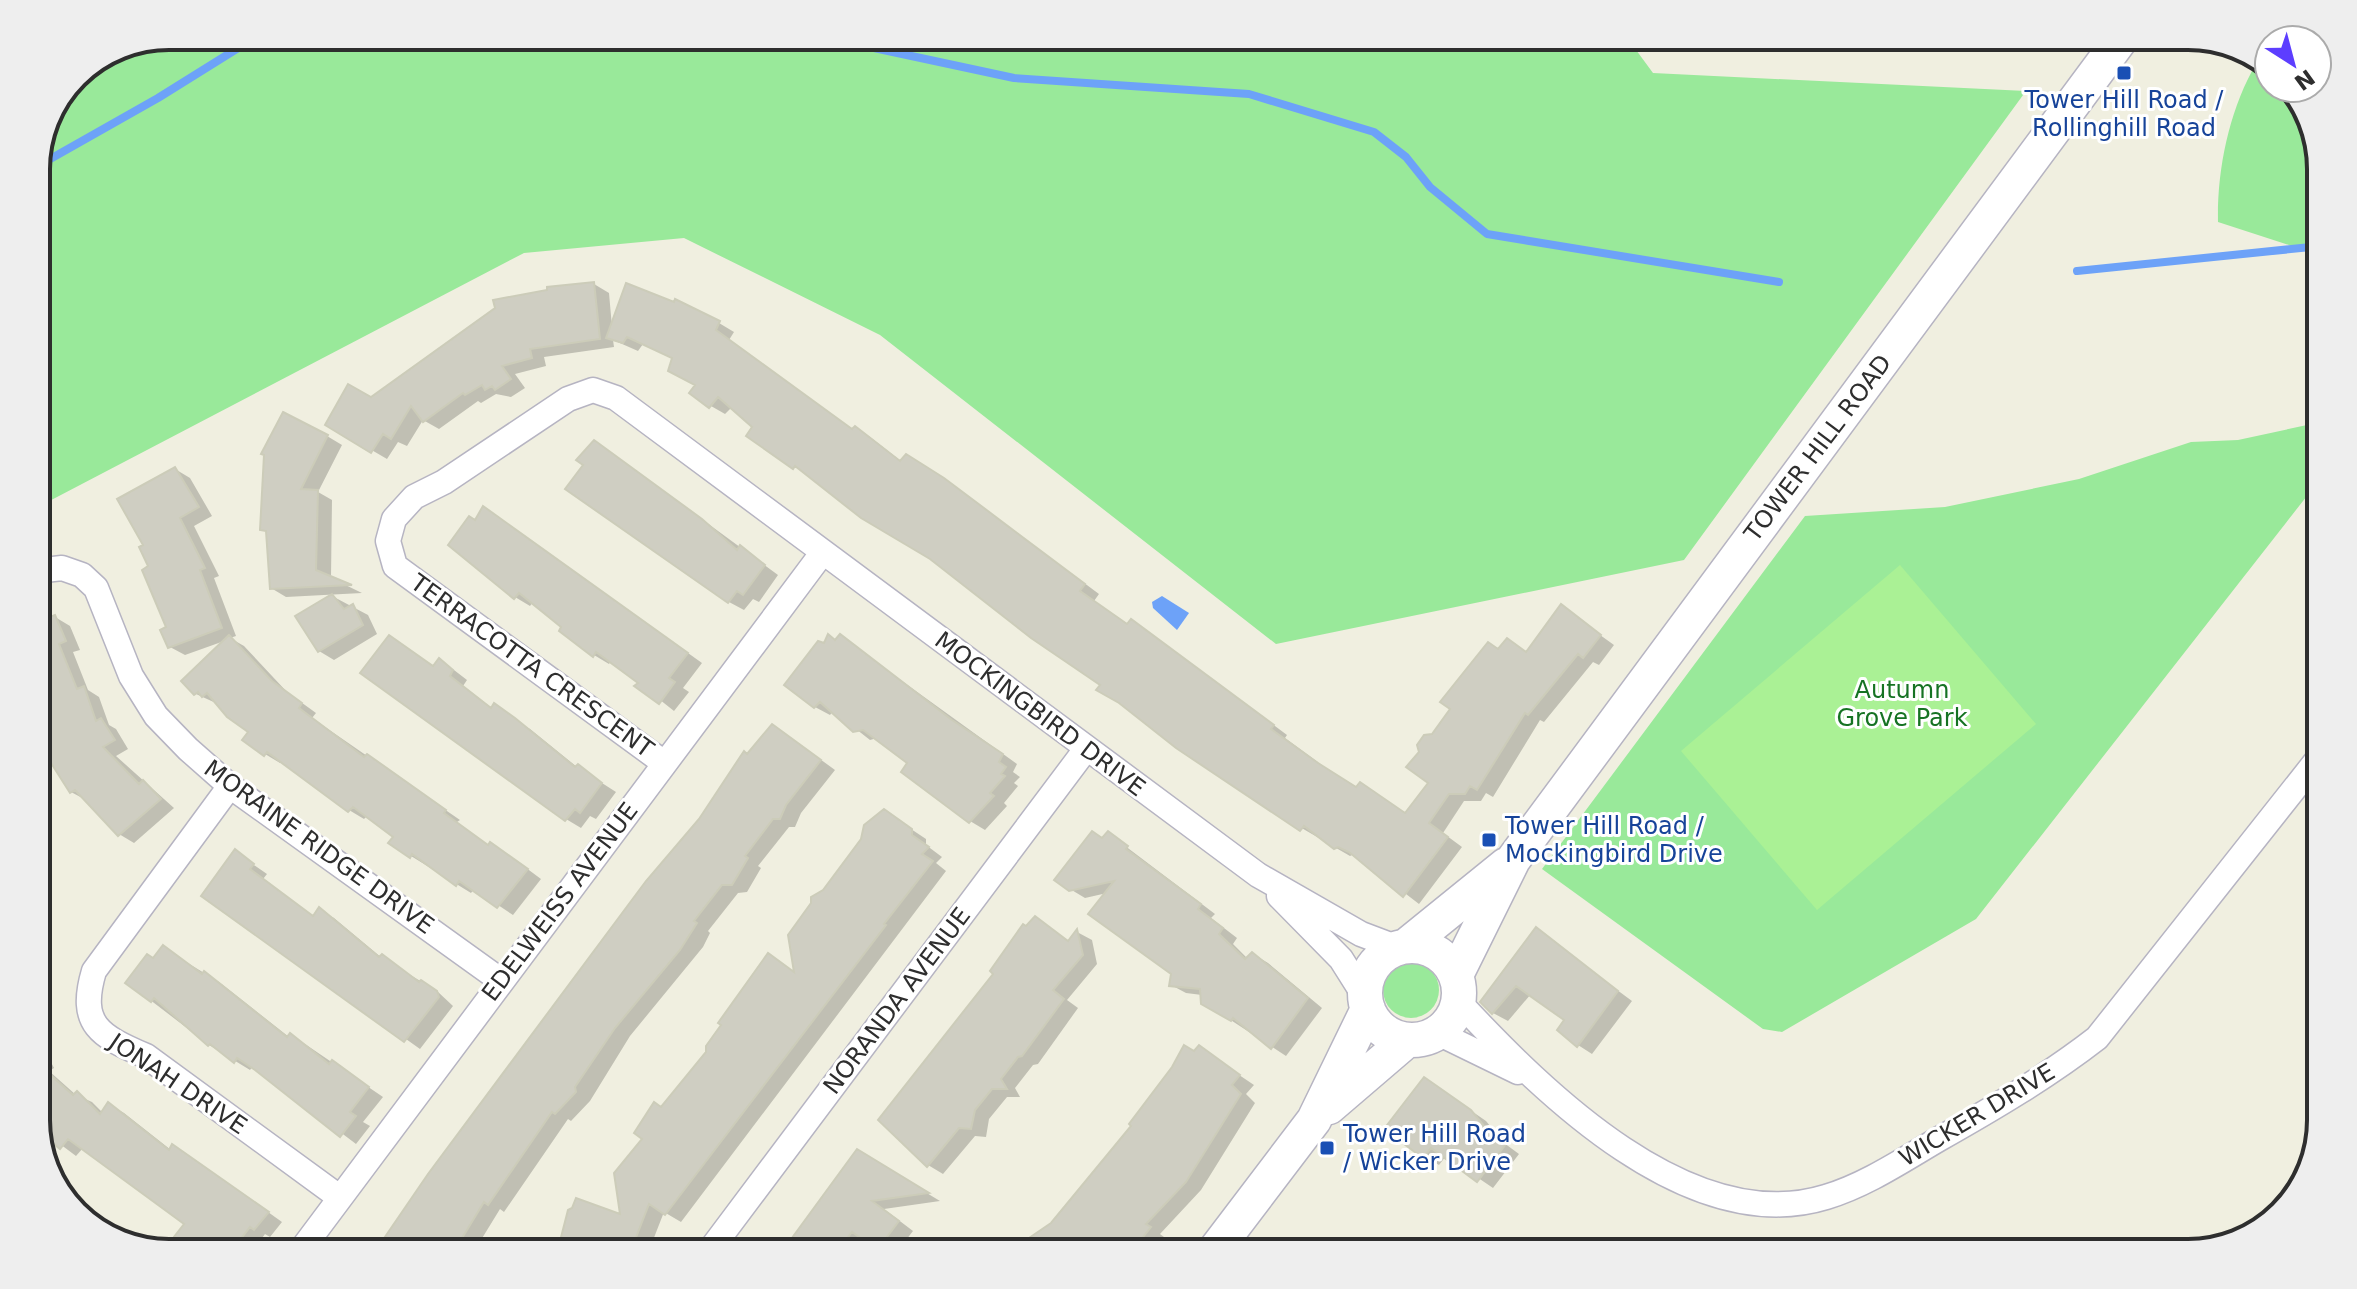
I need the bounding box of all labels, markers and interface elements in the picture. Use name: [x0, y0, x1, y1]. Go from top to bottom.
north arrow: [2253, 24, 2333, 104]
marker: Tower Hill Road / Rollinghill Road: [2115, 64, 2133, 82]
text: N: [2290, 64, 2319, 95]
place label: Tower Hill Road / Rollinghill Road: [2024, 86, 2224, 142]
street label: TOWER HILL ROAD: [1738, 349, 1897, 548]
street label: TERRACOTTA CRESCENT: [404, 568, 659, 764]
street label: MOCKINGBIRD DRIVE: [929, 626, 1151, 802]
park label: Autumn Grove Park: [1836, 676, 1968, 732]
street label: MORAINE RIDGE DRIVE: [199, 754, 439, 940]
street label: EDELWEISS AVENUE: [476, 797, 644, 1007]
place label: Tower Hill Road / Mockingbird Drive: [1504, 812, 1723, 868]
marker: Tower Hill Road / Mockingbird Drive: [1480, 831, 1498, 849]
street label: NORANDA AVENUE: [818, 902, 976, 1100]
street label: JONAH DRIVE: [102, 1027, 252, 1140]
street label: WICKER DRIVE: [1894, 1058, 2060, 1172]
place label: Tower Hill Road / Wicker Drive: [1342, 1120, 1526, 1176]
marker: Tower Hill Road / Wicker Drive: [1318, 1139, 1336, 1157]

